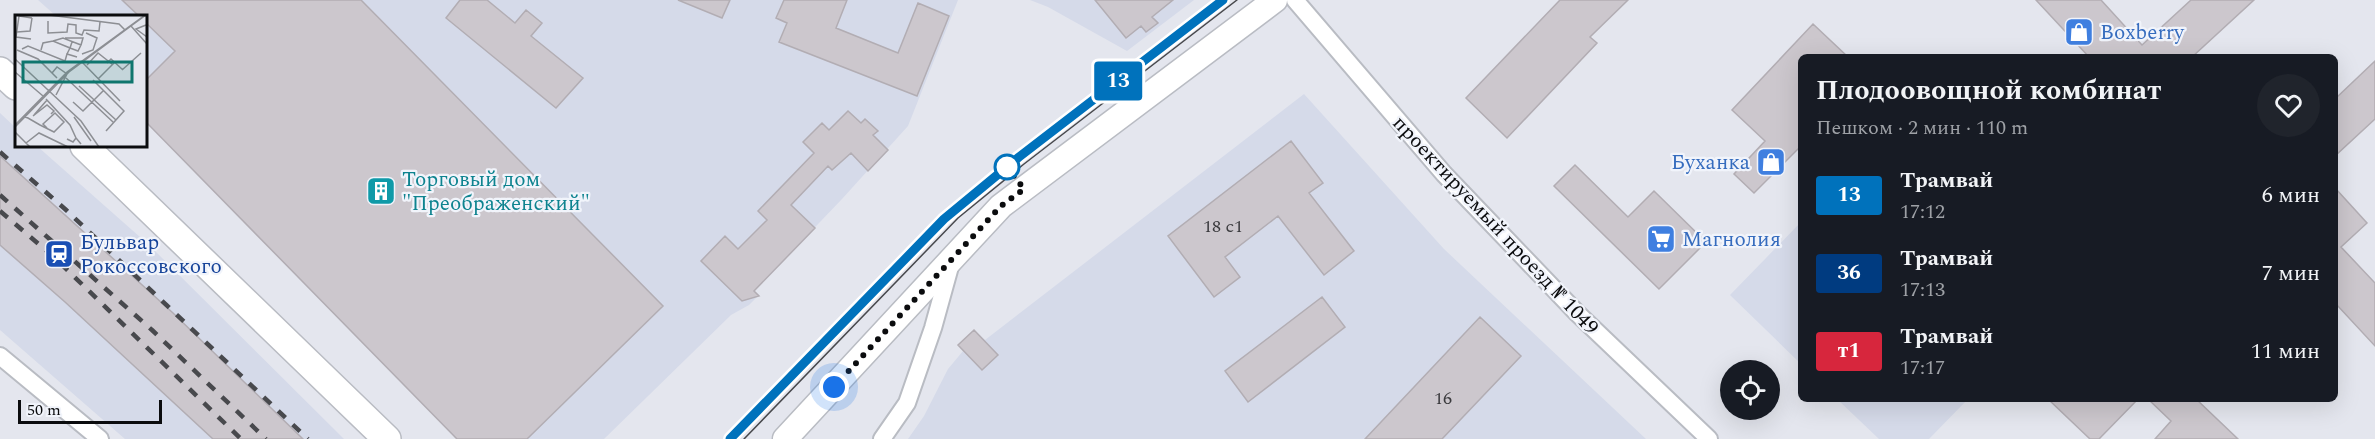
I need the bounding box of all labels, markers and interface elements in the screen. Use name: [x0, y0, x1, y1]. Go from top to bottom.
inset map: [15, 15, 147, 147]
shop icon: Boxberry: [2063, 16, 2095, 48]
place label: Boxberry: [2100, 17, 2185, 49]
line badge: 13: [1091, 62, 1145, 100]
text: 13: [1106, 65, 1130, 97]
text: Плодоовощной комбинат: [1816, 69, 2161, 112]
button: heart: [2257, 74, 2320, 137]
street label: проектируемый проезд № 1049: [1385, 109, 1606, 343]
text: Пешком · 2 мин · 110 m: [1816, 113, 2028, 143]
shop icon: Буханка: [1755, 146, 1787, 178]
place label: Буханка: [1671, 147, 1751, 179]
unlabelled marker: [994, 154, 1020, 180]
place label: Торговый дом "Преображенский": [402, 164, 590, 220]
text: Трамвай: [1900, 164, 1993, 197]
building icon: Торговый дом "Преображенский": [365, 175, 397, 207]
text: 13: [1837, 179, 1861, 211]
text: 6 мин: [2262, 179, 2320, 212]
text: 17:12: [1900, 197, 1945, 227]
house number: 18 c1: [1203, 213, 1243, 240]
supermarket icon: Магнолия: [1645, 223, 1677, 255]
place label: Магнолия: [1682, 224, 1781, 256]
place label: Бульвар Рокоссовского: [80, 227, 222, 283]
station icon: Бульвар Рокоссовского: [43, 238, 75, 270]
text: Трамвай: [1900, 242, 1993, 275]
text: 36: [1837, 257, 1861, 289]
text: 7 мин: [2262, 257, 2320, 290]
text: 17:13: [1900, 275, 1945, 305]
text: Трамвай: [1900, 320, 1993, 353]
text: т1: [1838, 335, 1860, 367]
text: 11 мин: [2251, 335, 2320, 368]
text: 17:17: [1900, 353, 1945, 383]
map controls: [1720, 360, 1780, 420]
button: locate: [1720, 360, 1780, 420]
your location: [819, 372, 849, 402]
house number: 16: [1434, 385, 1452, 412]
scale bar: [18, 397, 162, 424]
text: 50 m: [27, 398, 61, 422]

